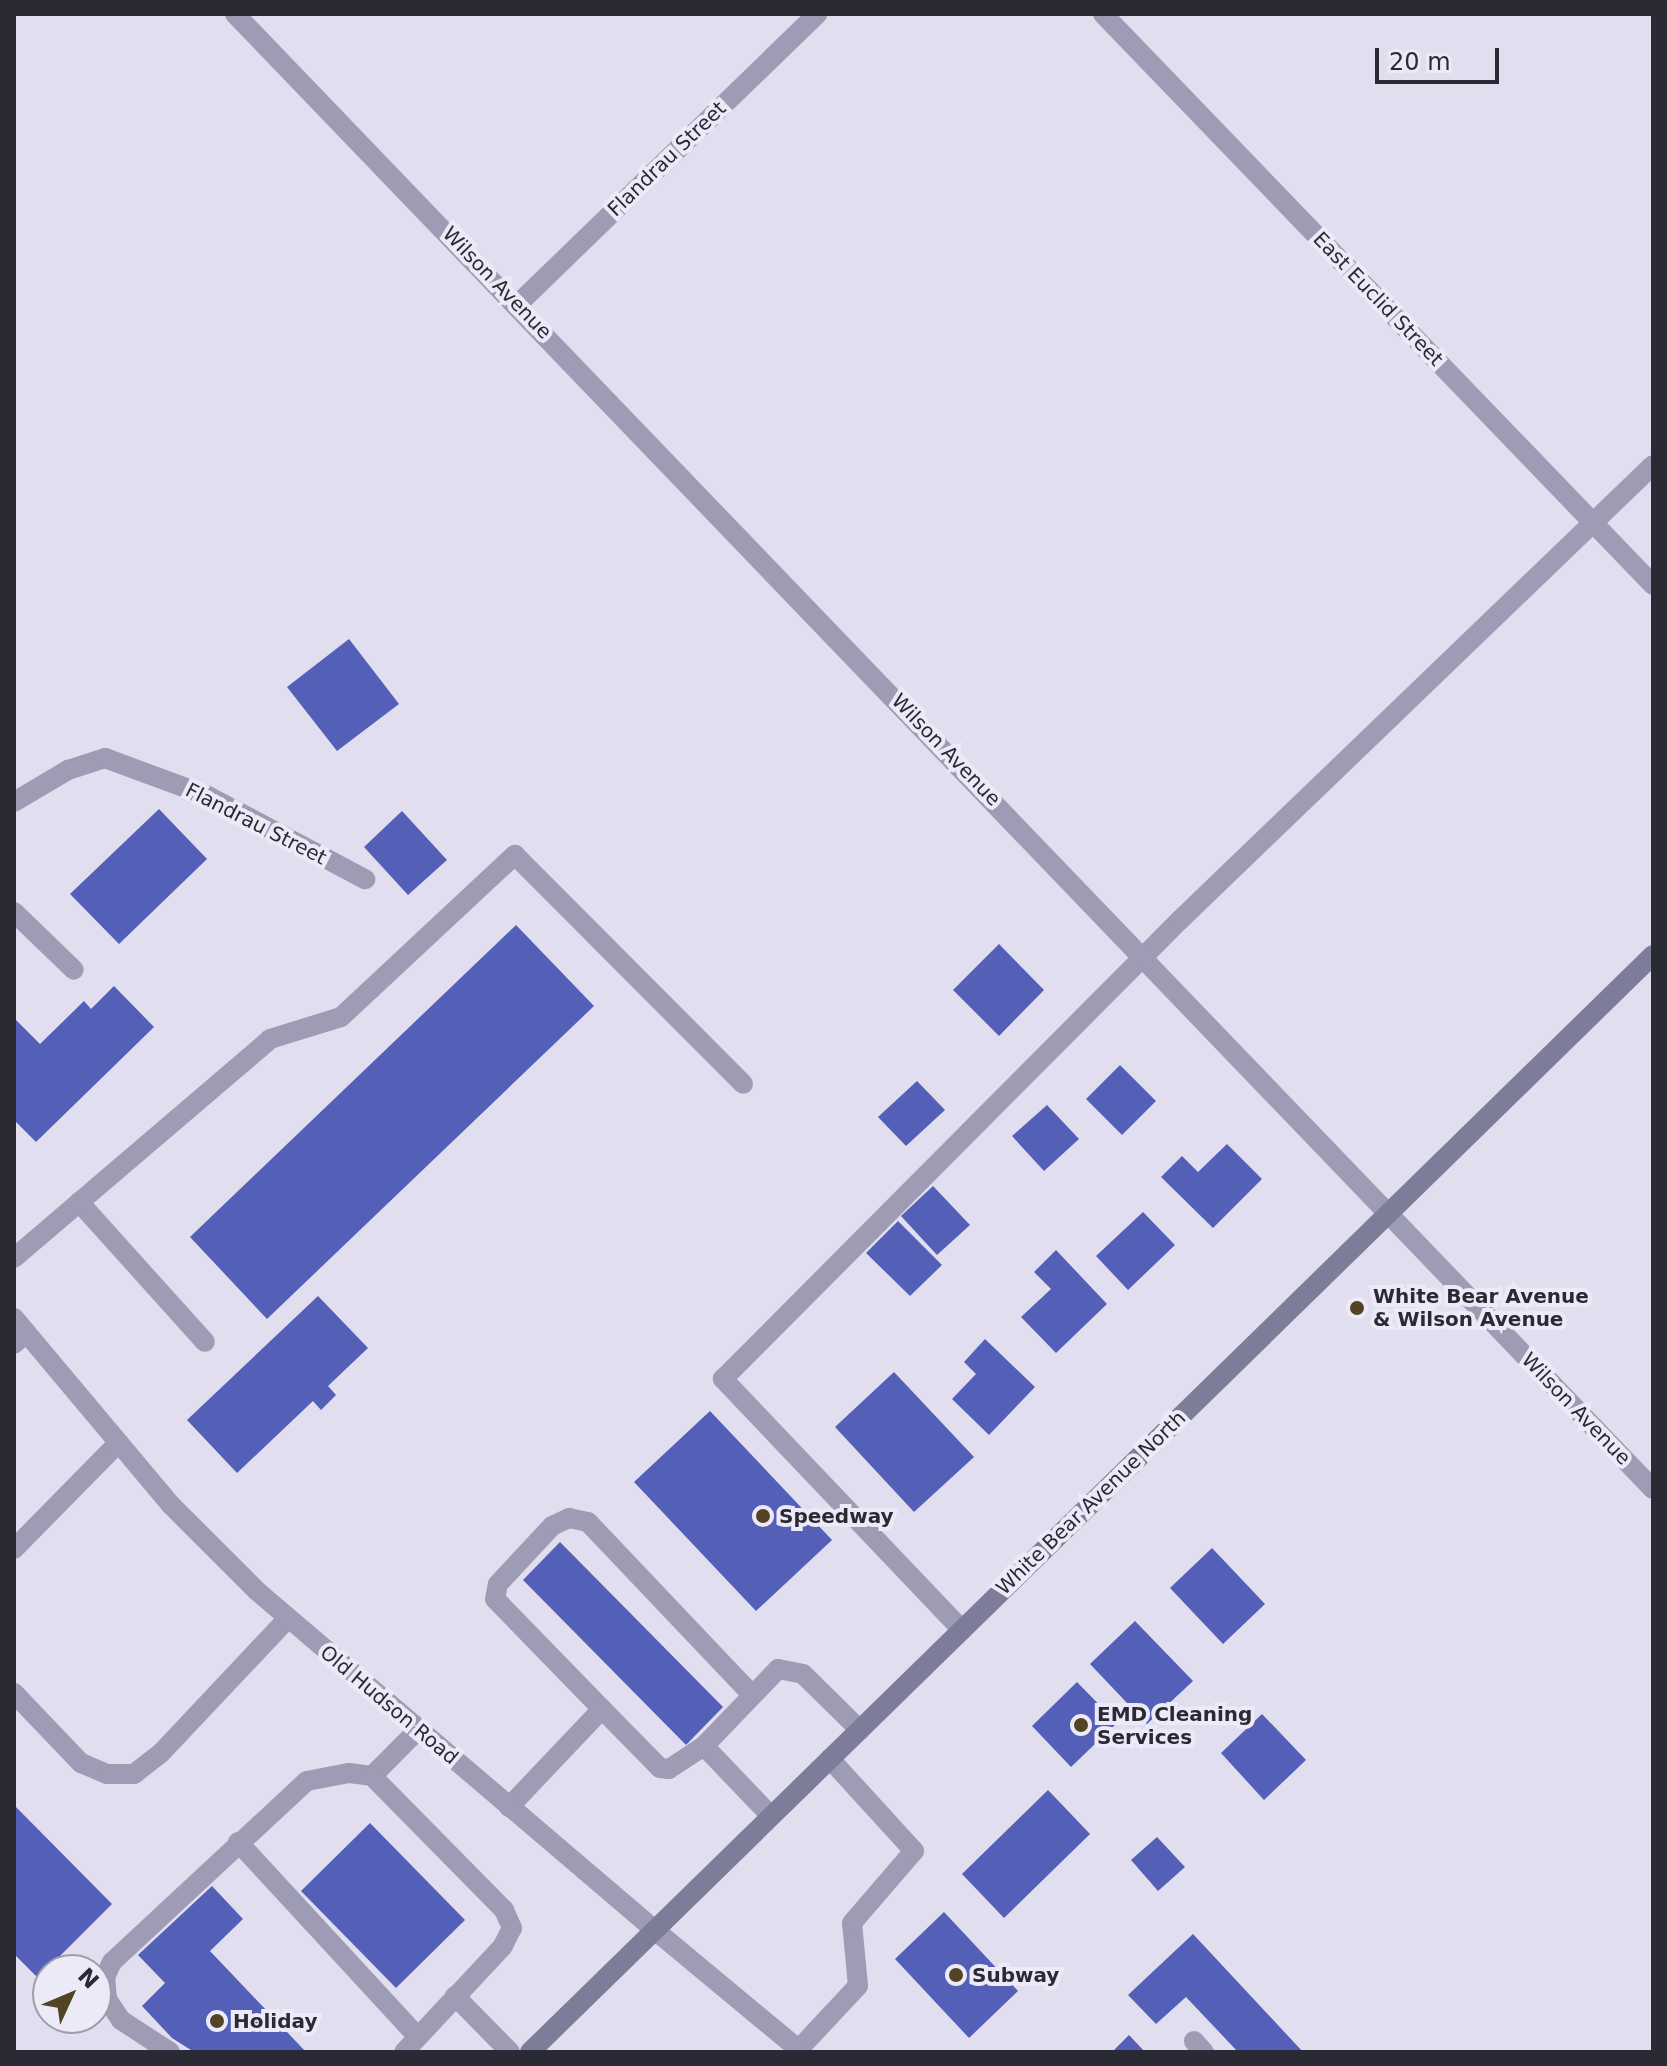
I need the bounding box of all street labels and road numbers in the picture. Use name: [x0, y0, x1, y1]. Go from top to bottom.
street label: Flandrau Street: [603, 97, 731, 221]
street label: Wilson Avenue: [438, 222, 556, 344]
street label: East Euclid Street: [1308, 227, 1448, 371]
street label: Wilson Avenue: [887, 689, 1005, 811]
street label: Flandrau Street: [182, 778, 330, 870]
street label: Wilson Avenue: [1517, 1348, 1635, 1470]
street label: White Bear Avenue North: [991, 1406, 1191, 1600]
street label: Old Hudson Road: [315, 1640, 463, 1770]

